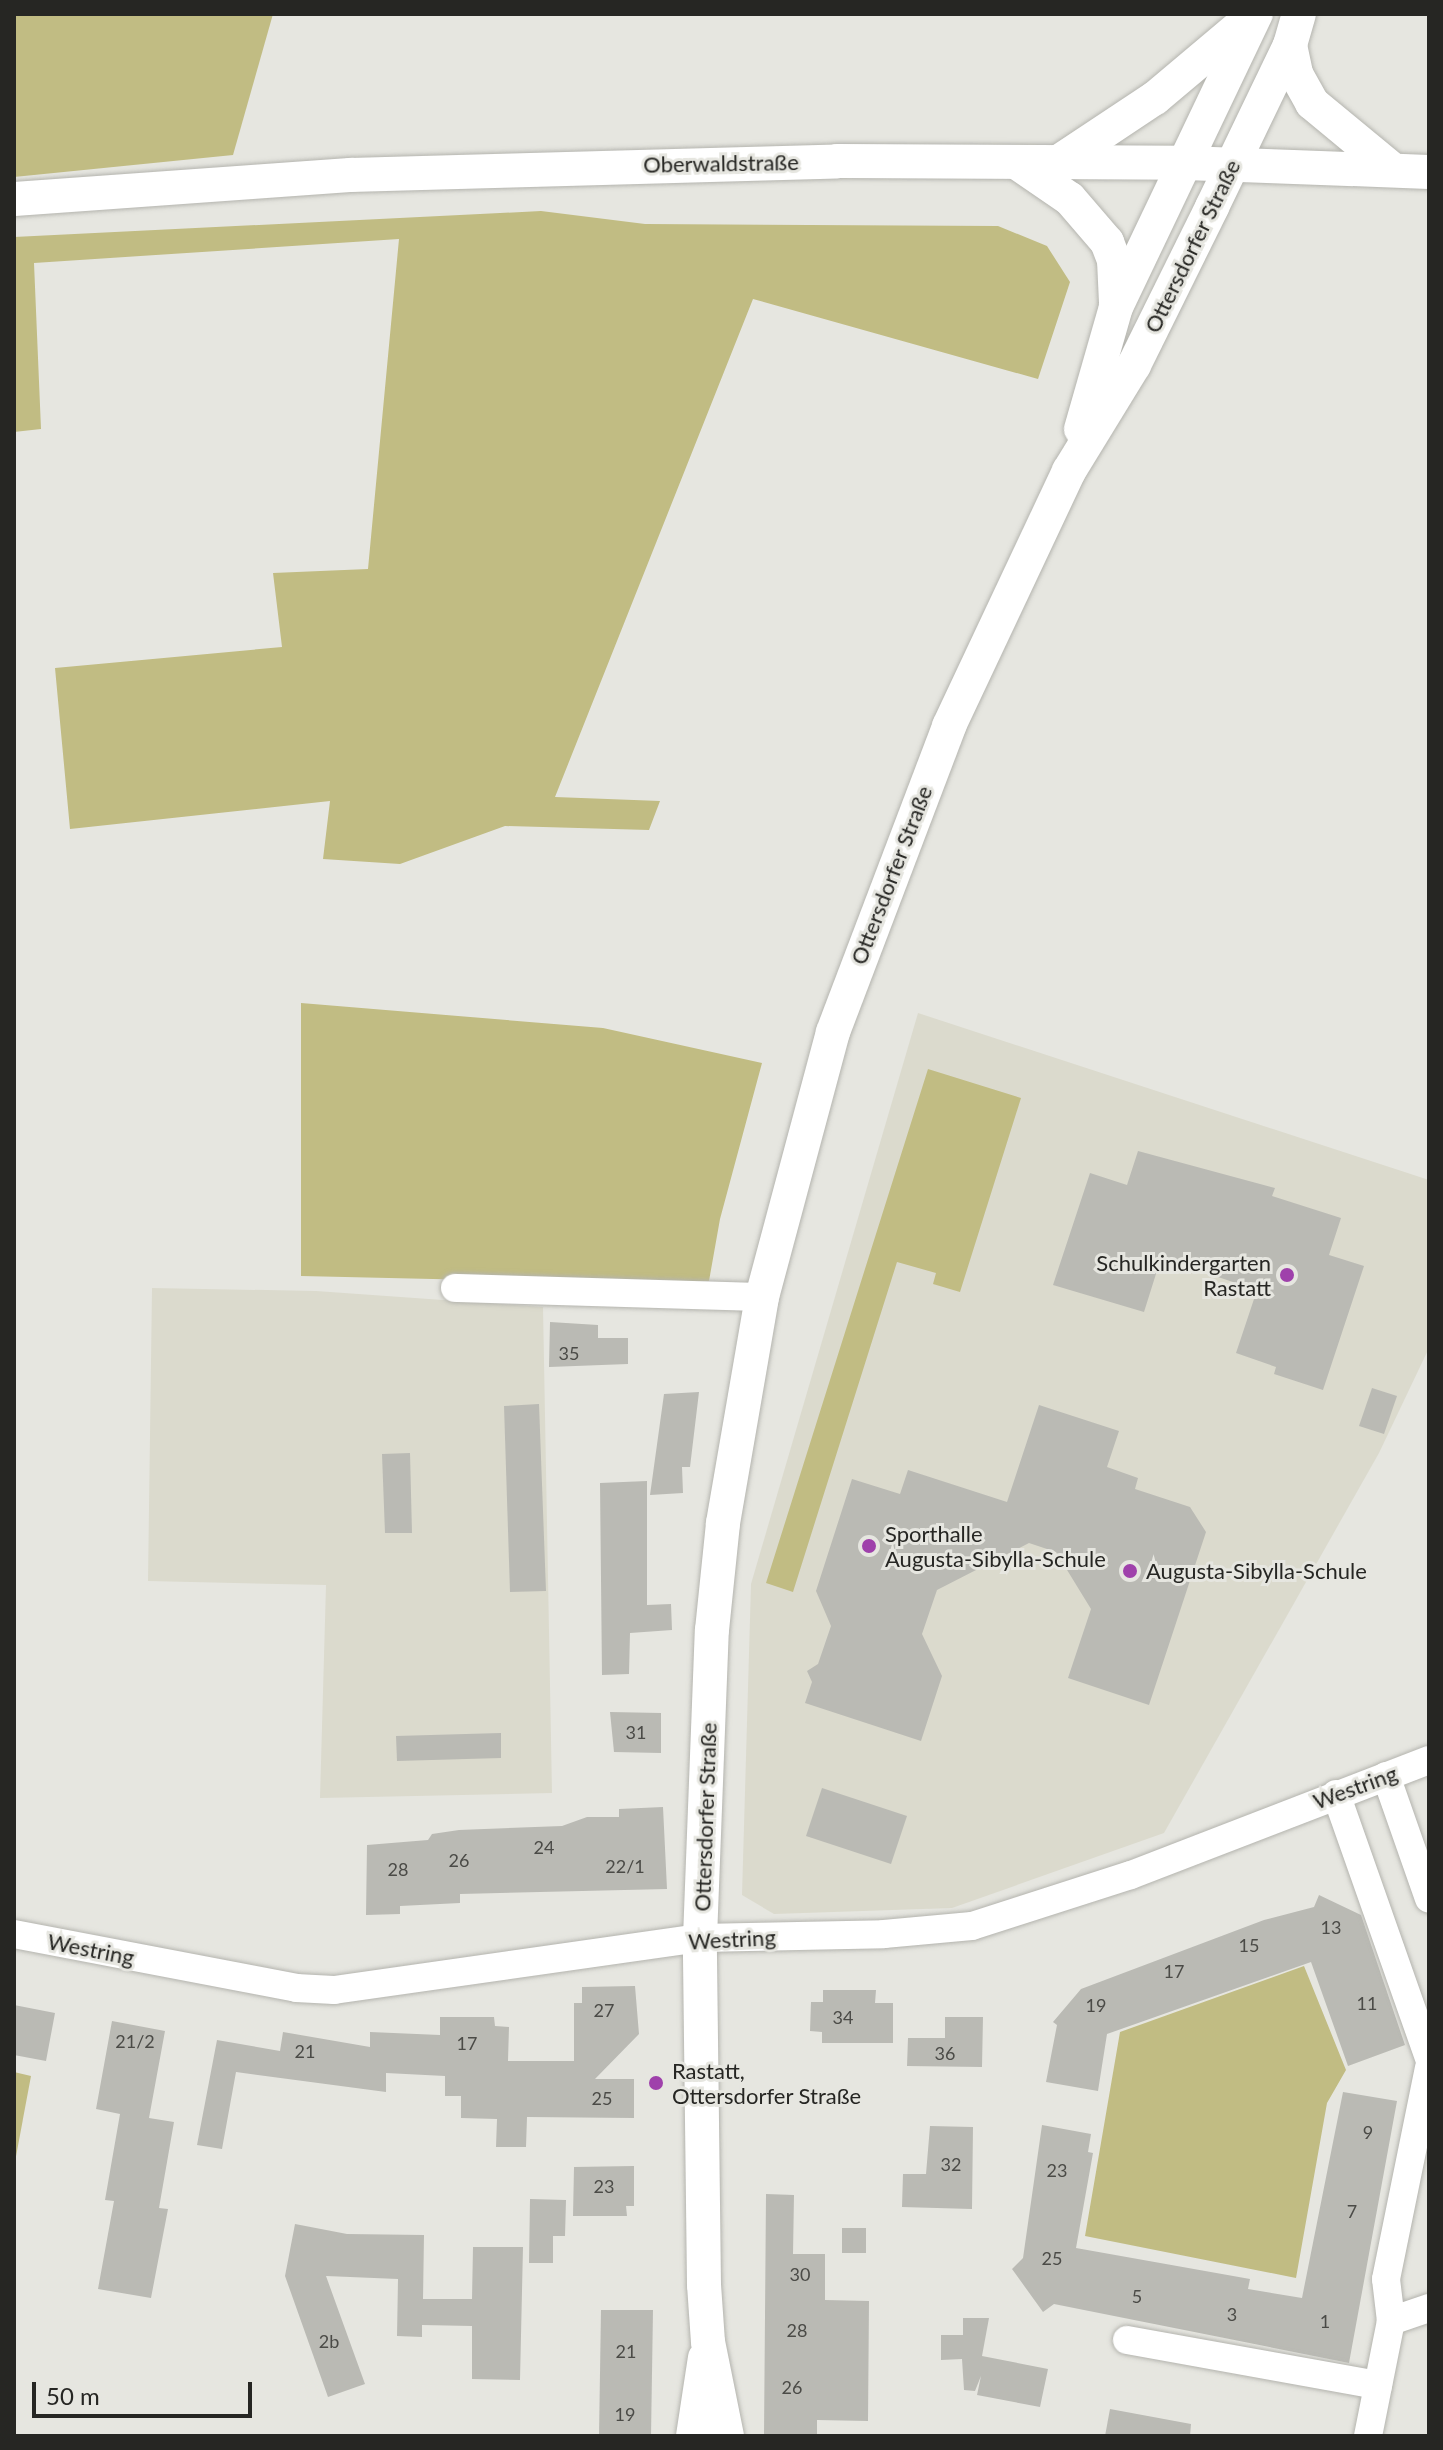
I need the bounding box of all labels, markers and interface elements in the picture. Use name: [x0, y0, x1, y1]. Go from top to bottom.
street label: Oberwaldstraße: [643, 148, 799, 178]
street label: Ottersdorfer Straße: [1139, 155, 1245, 337]
street label: Ottersdorfer Straße: [845, 782, 937, 968]
place label: Schulkindergarten Rastatt: [1096, 1249, 1271, 1300]
marker: Schulkindergarten Rastatt: [1278, 1266, 1296, 1284]
house number: 35: [559, 1342, 579, 1364]
place label: Sporthalle Augusta-Sibylla-Schule: [885, 1520, 1106, 1572]
marker: Sporthalle Augusta-Sibylla-Schule: [860, 1537, 878, 1555]
place label: Augusta-Sibylla-Schule: [1146, 1558, 1367, 1584]
marker: Augusta-Sibylla-Schule: [1121, 1562, 1139, 1580]
house number: 31: [626, 1721, 646, 1743]
street label: Ottersdorfer Straße: [689, 1722, 721, 1912]
street label: Westring: [1309, 1760, 1401, 1814]
house number: 24: [534, 1836, 554, 1858]
house number: 26: [449, 1849, 469, 1871]
house number: 22/1: [605, 1855, 645, 1877]
house number: 28: [388, 1858, 408, 1880]
house number: 13: [1321, 1916, 1341, 1938]
street label: Westring: [688, 1924, 776, 1954]
street label: Westring: [46, 1928, 136, 1970]
house number: 15: [1239, 1934, 1259, 1956]
house number: 17: [1164, 1960, 1184, 1982]
house number: 11: [1357, 1992, 1377, 2014]
house number: 19: [1086, 1994, 1106, 2016]
house number: 27: [594, 1999, 614, 2021]
house number: 34: [833, 2006, 853, 2028]
house number: 21/2: [115, 2030, 155, 2052]
house number: 17: [457, 2032, 477, 2054]
house number: 21: [295, 2040, 315, 2062]
house number: 36: [935, 2042, 955, 2064]
place label: Rastatt, Ottersdorfer Straße: [672, 2057, 861, 2108]
marker: Rastatt, Ottersdorfer Straße: [647, 2074, 665, 2092]
house number: 25: [592, 2087, 612, 2109]
house number: 9: [1363, 2121, 1373, 2143]
house number: 32: [941, 2153, 961, 2175]
house number: 23: [1047, 2159, 1067, 2181]
house number: 23: [594, 2175, 614, 2197]
house number: 7: [1347, 2200, 1357, 2222]
house number: 25: [1042, 2247, 1062, 2269]
house number: 30: [790, 2263, 810, 2285]
house number: 5: [1132, 2285, 1142, 2307]
house number: 3: [1227, 2303, 1237, 2325]
house number: 1: [1320, 2310, 1330, 2332]
house number: 28: [787, 2319, 807, 2341]
house number: 2b: [319, 2330, 339, 2352]
house number: 21: [616, 2340, 636, 2362]
scale bar: [36, 2366, 256, 2416]
house number: 26: [782, 2376, 802, 2398]
text: 50 m: [46, 2381, 100, 2410]
house number: 19: [615, 2403, 635, 2425]

